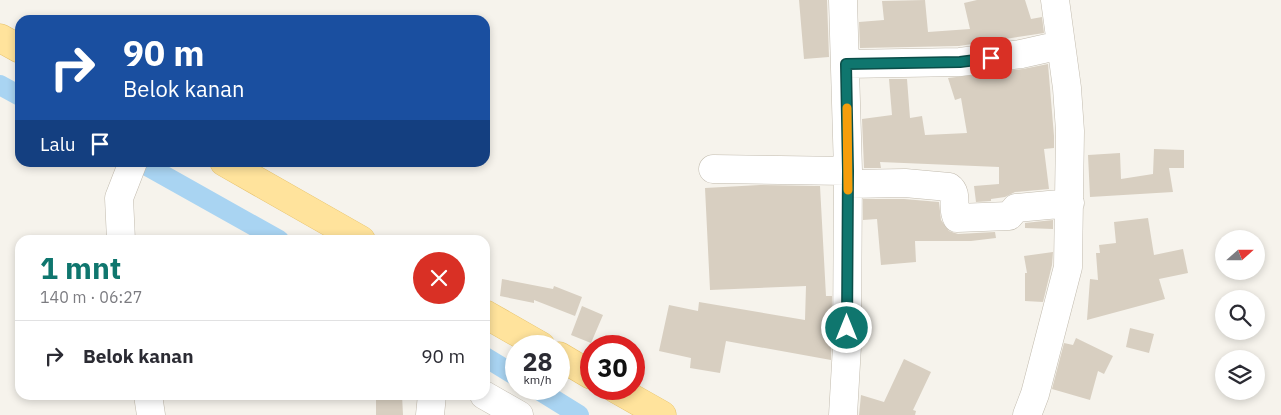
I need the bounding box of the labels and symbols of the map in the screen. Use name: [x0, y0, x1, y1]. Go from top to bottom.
pin: [970, 37, 1012, 79]
north arrow: [1215, 230, 1265, 280]
position arrow: [820, 301, 872, 353]
speed limit sign: 30: [580, 335, 645, 400]

